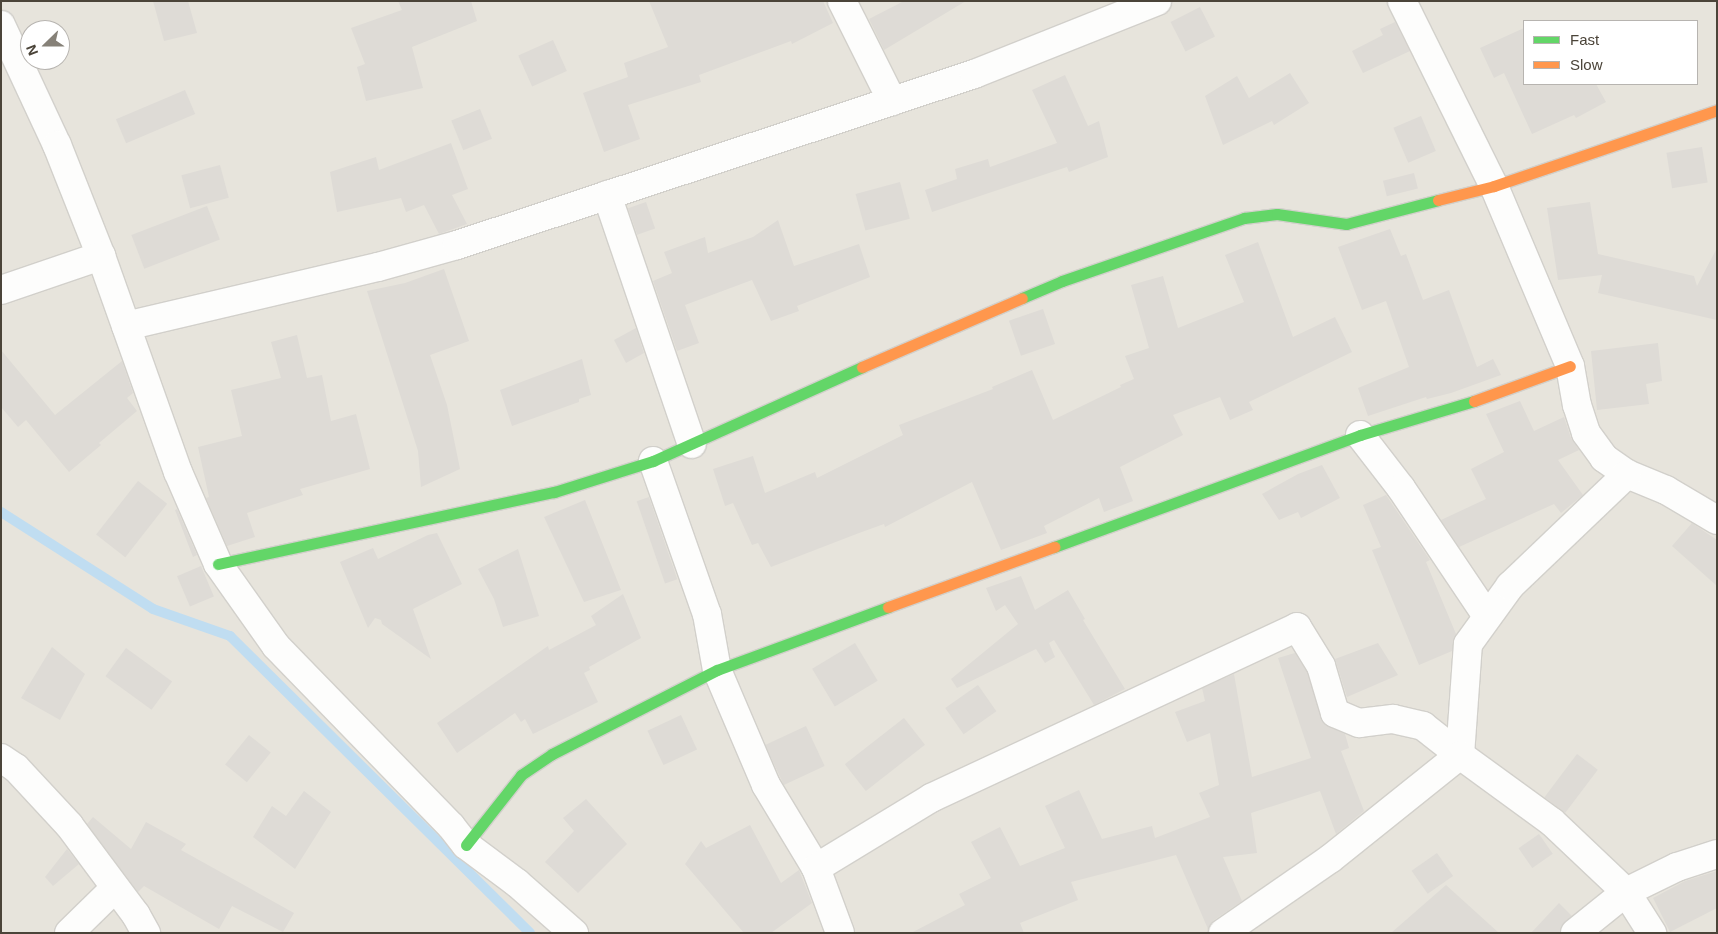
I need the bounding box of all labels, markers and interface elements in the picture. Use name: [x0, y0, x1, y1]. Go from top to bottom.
north arrow: [20, 20, 70, 70]
legend: [1523, 20, 1698, 85]
text: Fast: [1570, 31, 1599, 48]
text: N: [23, 43, 41, 58]
text: Slow: [1570, 56, 1603, 73]

